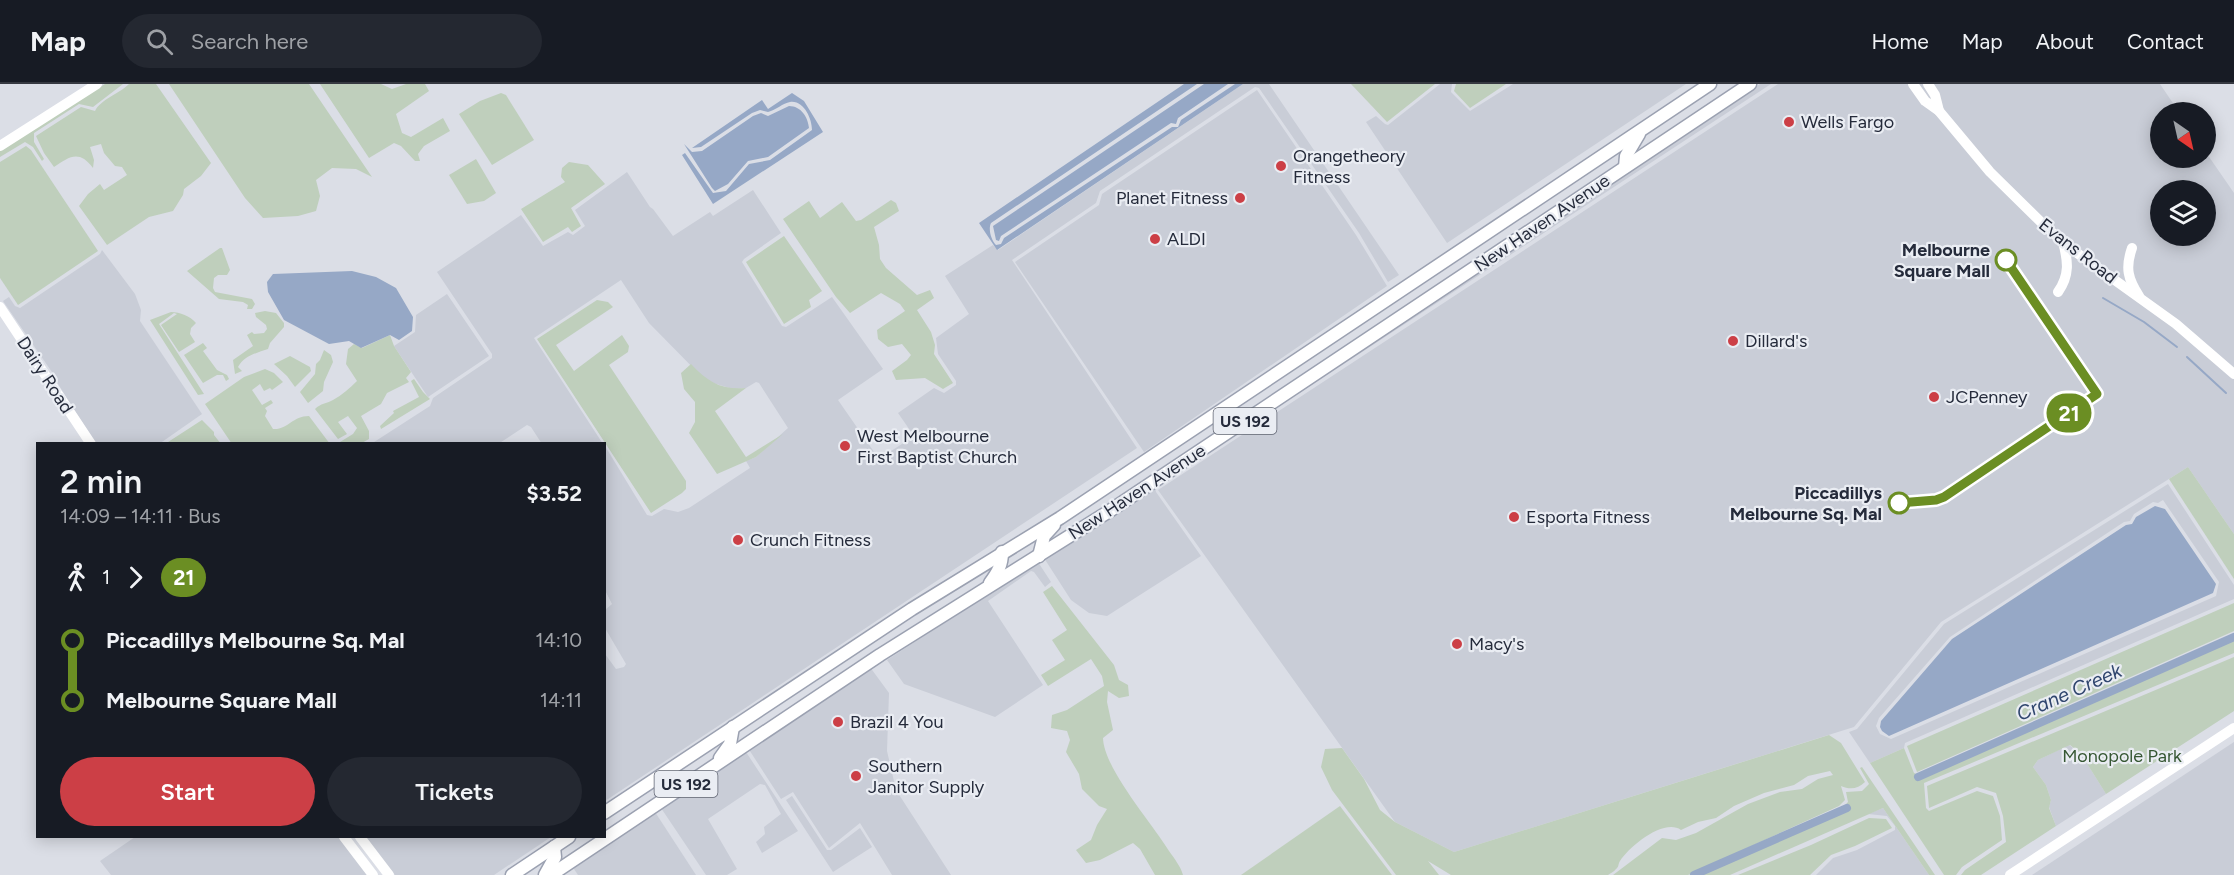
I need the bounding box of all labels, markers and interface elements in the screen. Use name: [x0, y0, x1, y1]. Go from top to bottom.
search box: [122, 14, 542, 68]
text: Map: [30, 24, 86, 58]
icon: search: [143, 25, 176, 58]
text: Search here: [191, 28, 308, 55]
text: Home: [1872, 29, 1929, 54]
text: Map: [1962, 29, 2003, 54]
text: About: [2036, 29, 2094, 54]
text: Contact: [2127, 29, 2204, 54]
north arrow: [2150, 102, 2216, 168]
map controls: [2150, 102, 2216, 246]
place label: Wells Fargo: [1801, 111, 1894, 133]
marker: Wells Fargo: [1782, 115, 1796, 129]
place label: Orangetheory Fitness: [1293, 145, 1406, 188]
marker: Orangetheory Fitness: [1274, 159, 1288, 173]
street label: New Haven Avenue: [1470, 169, 1614, 277]
button: layers: [2150, 180, 2216, 246]
place label: Planet Fitness: [1116, 187, 1228, 209]
marker: Planet Fitness: [1233, 191, 1247, 205]
street label: Evans Road: [2034, 214, 2122, 288]
place label: ALDI: [1167, 228, 1206, 250]
marker: ALDI: [1148, 232, 1162, 246]
place label: Melbourne Square Mall: [1894, 239, 1990, 282]
marker: Melbourne Square Mall: [1995, 249, 2017, 271]
place label: Dillard's: [1745, 330, 1807, 352]
street label: Dairy Road: [12, 332, 78, 418]
marker: Dillard's: [1726, 334, 1740, 348]
place label: JCPenney: [1946, 386, 2028, 408]
marker: JCPenney: [1927, 390, 1941, 404]
line badge: 21: [2042, 394, 2096, 432]
text: 21: [2058, 401, 2080, 426]
road number: US 192: [1214, 408, 1276, 434]
place label: West Melbourne First Baptist Church: [857, 425, 1017, 468]
marker: West Melbourne First Baptist Church: [838, 439, 852, 453]
street label: New Haven Avenue: [1064, 439, 1210, 545]
text: 2 min: [60, 462, 142, 501]
text: $3.52: [527, 480, 582, 507]
place label: Piccadillys Melbourne Sq. Mal: [1730, 482, 1883, 525]
marker: Piccadillys Melbourne Sq. Mal: [1888, 492, 1910, 514]
text: 14:09 – 14:11 · Bus: [60, 504, 221, 528]
place label: Esporta Fitness: [1526, 506, 1650, 528]
marker: Esporta Fitness: [1507, 510, 1521, 524]
place label: Crunch Fitness: [750, 529, 871, 551]
marker: Crunch Fitness: [731, 533, 745, 547]
icon: walk: [60, 561, 93, 594]
icon: forward: [119, 561, 152, 594]
text: 1: [102, 565, 110, 589]
text: 21: [173, 565, 194, 590]
text: Piccadillys Melbourne Sq. Mal: [106, 627, 405, 654]
text: 14:10: [535, 628, 582, 652]
place label: Macy's: [1469, 633, 1524, 655]
marker: Macy's: [1450, 637, 1464, 651]
water label: Crane Creek: [2013, 658, 2127, 726]
text: Melbourne Square Mall: [106, 687, 337, 714]
text: 14:11: [540, 688, 582, 712]
place label: Brazil 4 You: [850, 711, 944, 733]
marker: Brazil 4 You: [831, 715, 845, 729]
park label: Monopole Park: [2062, 745, 2182, 767]
place label: Southern Janitor Supply: [868, 755, 985, 798]
button: Start: [60, 757, 315, 826]
button: Tickets: [327, 757, 582, 826]
marker: Southern Janitor Supply: [849, 769, 863, 783]
road number: US 192: [654, 771, 718, 797]

